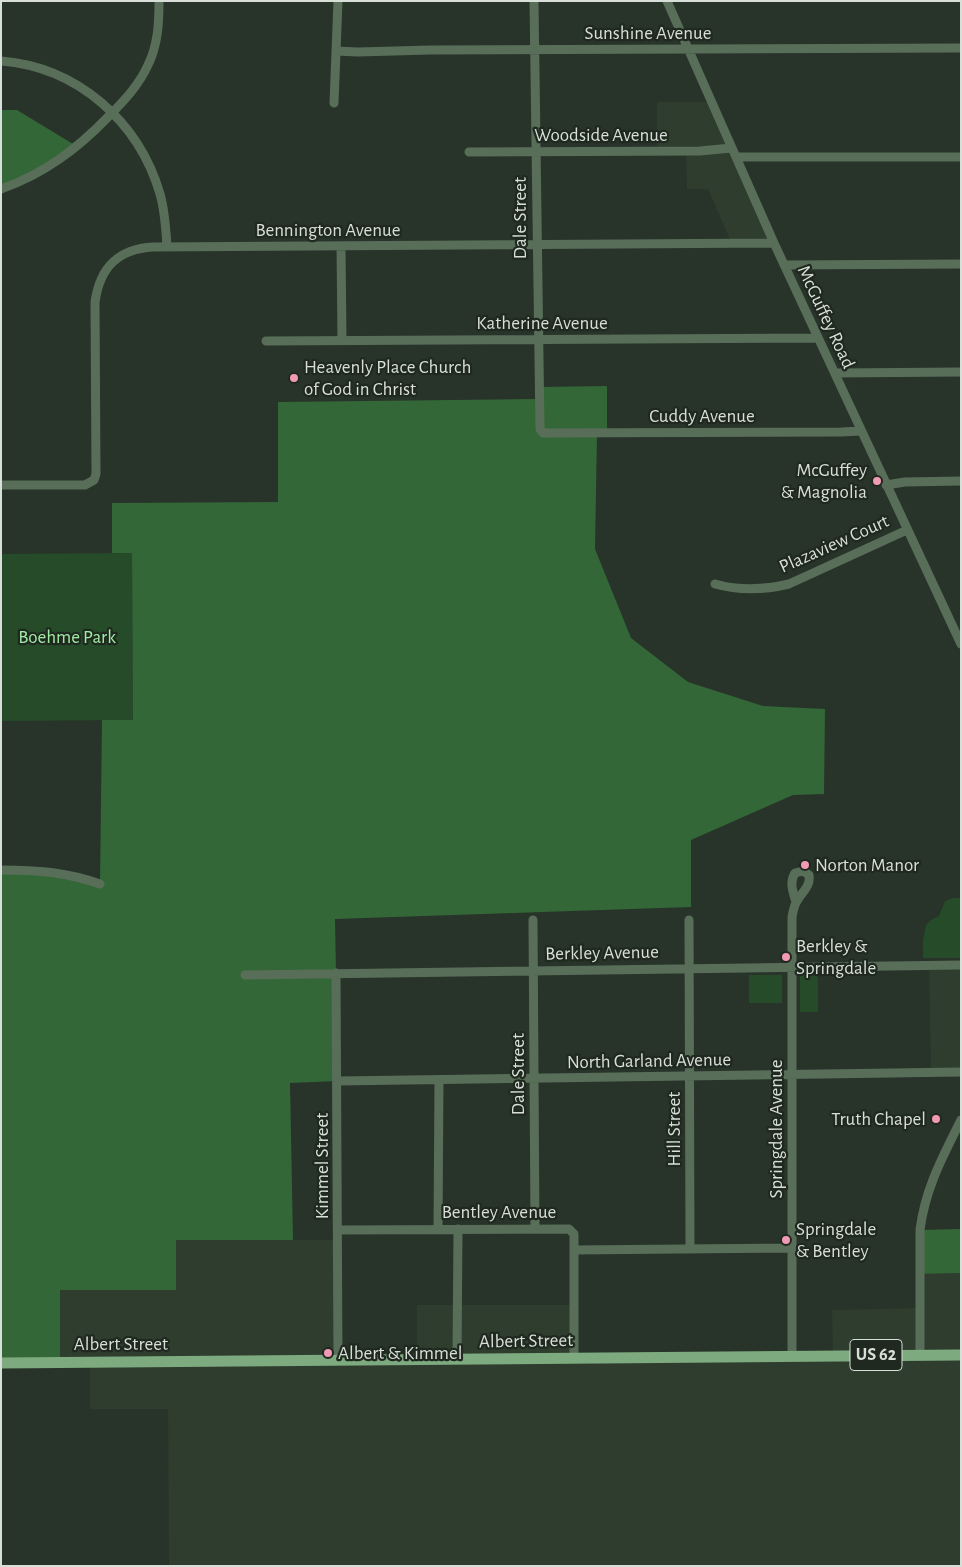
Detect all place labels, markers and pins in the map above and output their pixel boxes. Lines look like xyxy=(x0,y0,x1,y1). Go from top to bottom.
place label: Heavenly Place Church of God in Christ xyxy=(304,356,471,400)
marker: Heavenly Place Church of God in Christ xyxy=(288,372,300,384)
place label: McGuffey & Magnolia xyxy=(781,459,867,503)
marker: McGuffey & Magnolia xyxy=(871,475,883,487)
place label: Norton Manor xyxy=(815,854,919,876)
marker: Norton Manor xyxy=(799,859,811,871)
place label: Berkley & Springdale xyxy=(796,935,876,979)
marker: Berkley & Springdale xyxy=(780,951,792,963)
place label: Truth Chapel xyxy=(831,1108,926,1130)
marker: Truth Chapel xyxy=(930,1113,942,1125)
place label: Springdale & Bentley xyxy=(796,1218,876,1262)
marker: Springdale & Bentley xyxy=(780,1234,792,1246)
place label: Albert & Kimmel xyxy=(338,1342,463,1364)
marker: Albert & Kimmel xyxy=(322,1347,334,1359)

